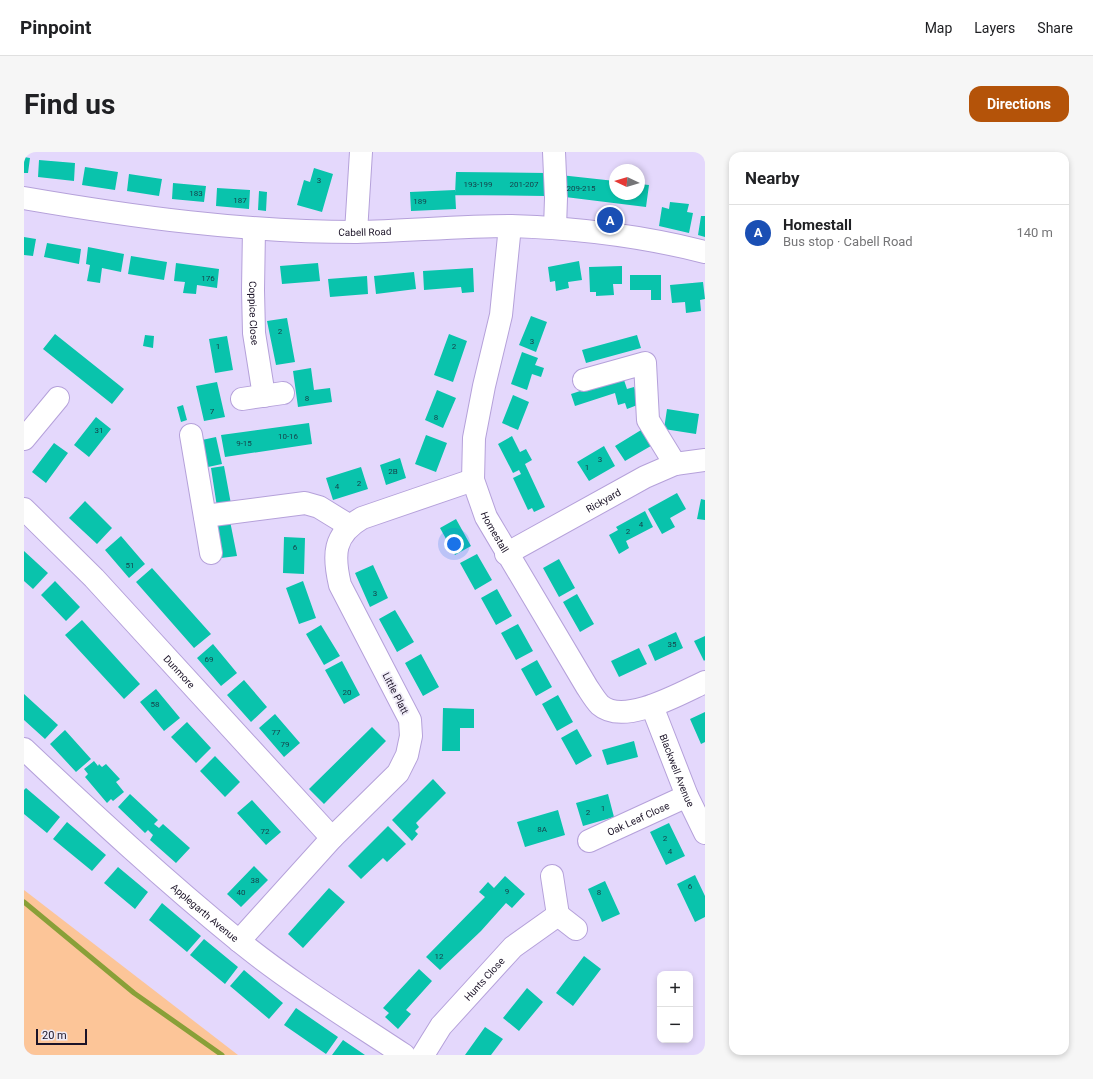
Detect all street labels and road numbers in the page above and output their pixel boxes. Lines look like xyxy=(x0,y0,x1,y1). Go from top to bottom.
street label: Cabell Road xyxy=(338,226,392,238)
street label: Coppice Close xyxy=(247,281,261,346)
street label: Rickyard xyxy=(584,487,623,515)
street label: Homestall xyxy=(479,510,511,555)
street label: Dunmore xyxy=(161,653,197,691)
street label: Little Platt xyxy=(380,671,411,716)
street label: Blackwell Avenue xyxy=(657,732,696,809)
street label: Oak Leaf Close xyxy=(605,800,671,838)
street label: Applegarth Avenue xyxy=(169,881,240,944)
street label: Hunts Close xyxy=(462,955,507,1003)

